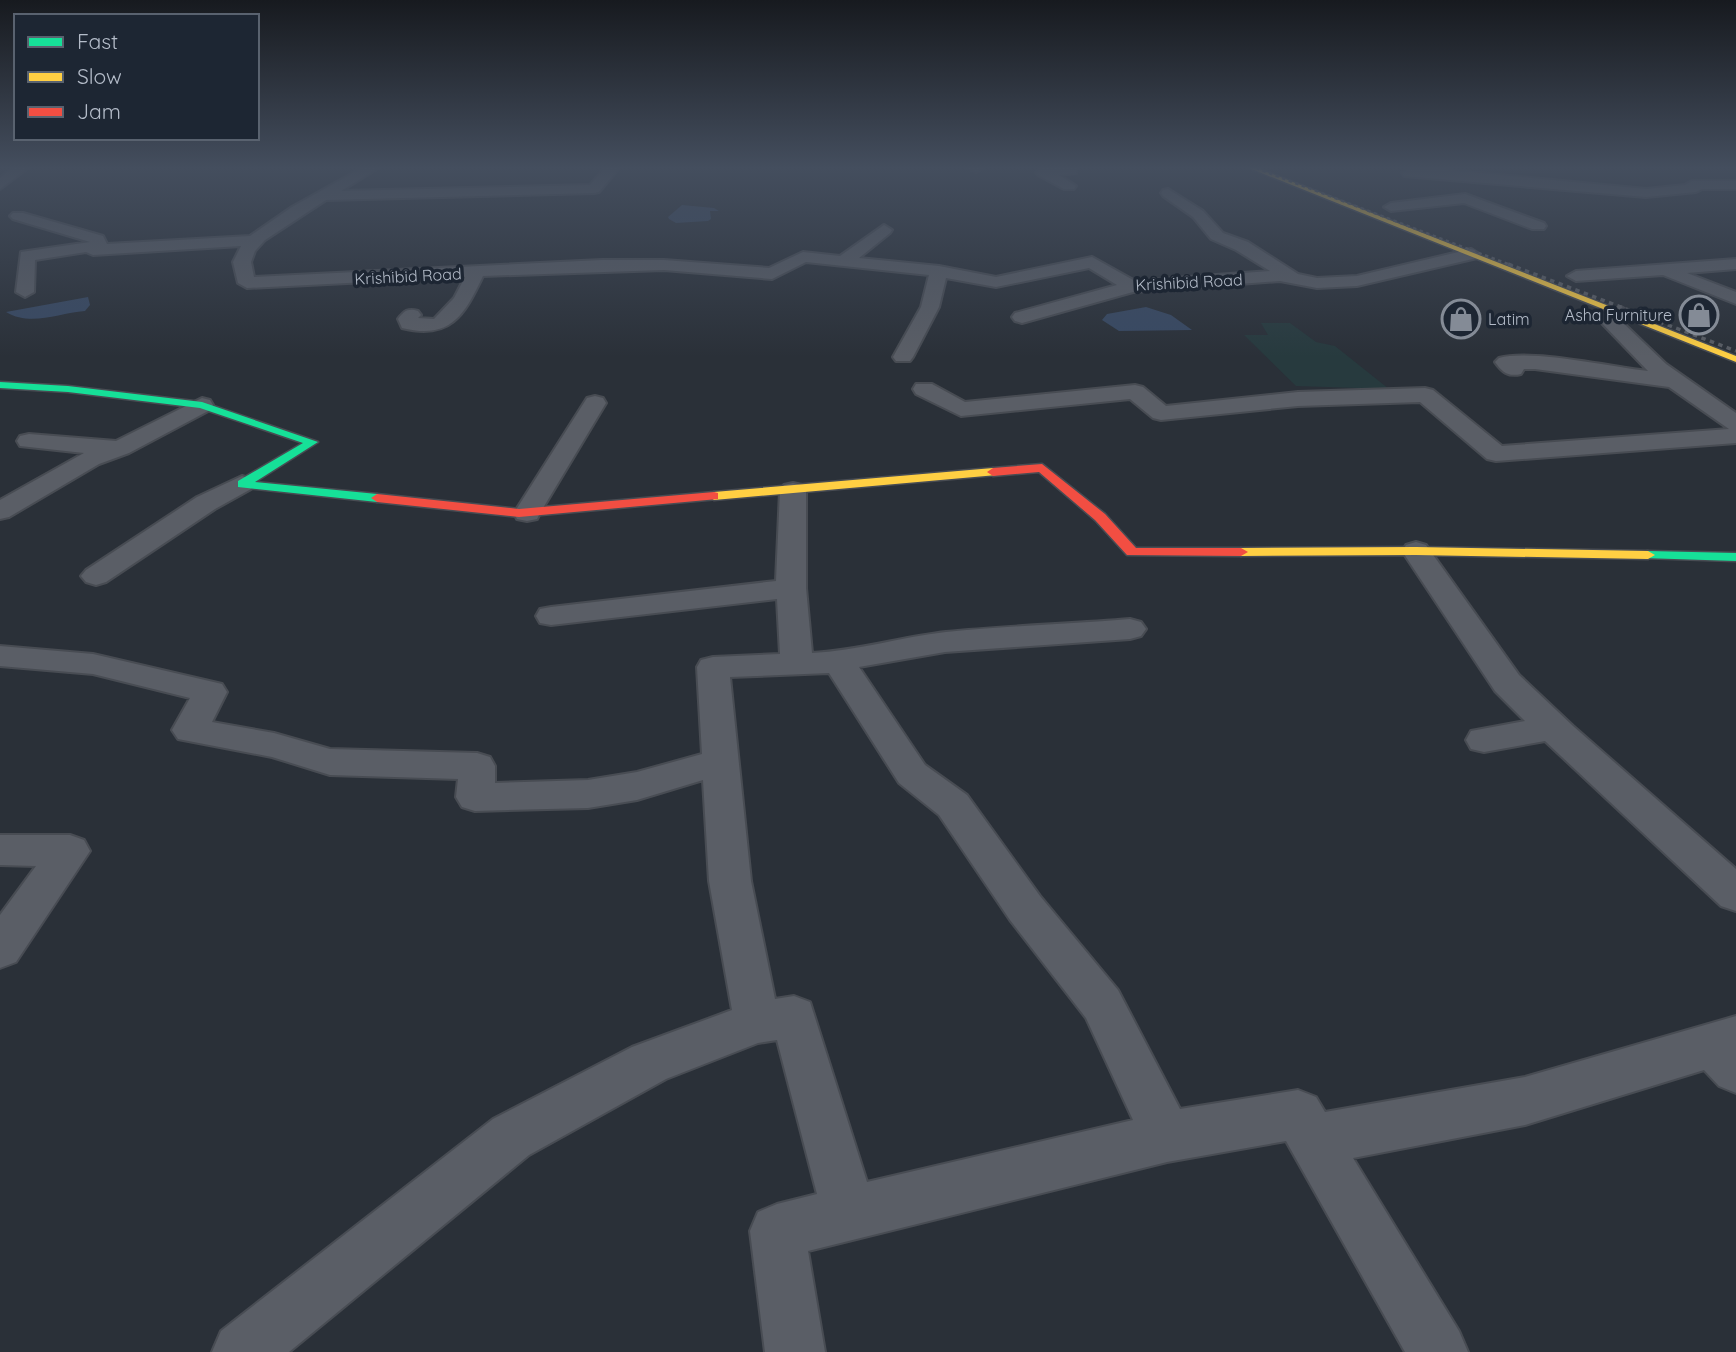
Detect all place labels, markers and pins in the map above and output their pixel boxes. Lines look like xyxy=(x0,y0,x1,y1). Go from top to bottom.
shop icon: Asha Furniture xyxy=(1678,294,1720,336)
shop icon: Latim xyxy=(1440,298,1482,340)
place label: Asha Furniture xyxy=(1565,305,1672,325)
place label: Latim xyxy=(1488,309,1530,329)

